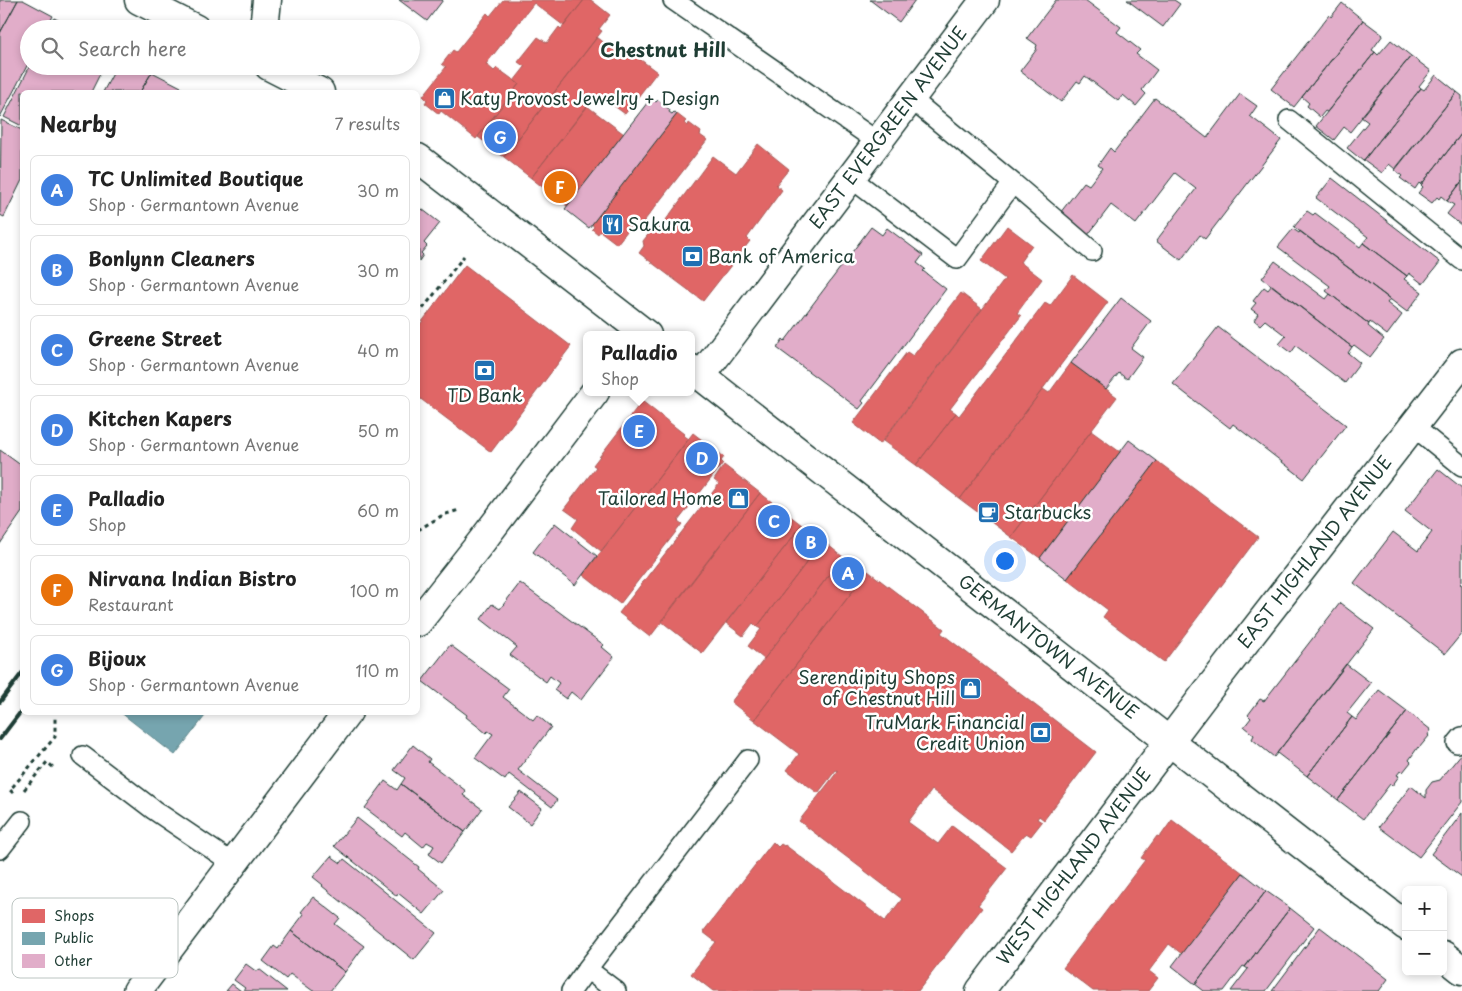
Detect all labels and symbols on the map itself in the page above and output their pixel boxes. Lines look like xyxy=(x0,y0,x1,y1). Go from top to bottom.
street label: EAST EVERGREEN AVENUE xyxy=(802,20,973,234)
district label: Chestnut Hill xyxy=(600,35,726,63)
place label: Katy Provost Jewelry + Design xyxy=(460,84,720,111)
shop icon: Katy Provost Jewelry + Design xyxy=(432,87,456,111)
pin: G xyxy=(484,118,516,156)
pin: F xyxy=(544,168,576,206)
place label: Sakura xyxy=(628,210,691,237)
restaurant icon: Sakura xyxy=(600,213,624,237)
place label: Bank of America xyxy=(708,242,855,269)
bank icon: Bank of America xyxy=(680,245,704,269)
bank icon: TD Bank xyxy=(473,359,497,383)
place label: TD Bank xyxy=(447,381,523,408)
pin: E xyxy=(623,412,655,450)
pin: D xyxy=(686,439,718,477)
street label: EAST HIGHLAND AVENUE xyxy=(1230,449,1397,654)
place label: Tailored Home xyxy=(598,484,722,511)
shop icon: Tailored Home xyxy=(726,487,750,511)
place label: Starbucks xyxy=(1004,498,1091,525)
cafe icon: Starbucks xyxy=(976,501,1000,525)
pin: C xyxy=(758,502,790,540)
pin: B xyxy=(795,523,827,561)
your location xyxy=(992,548,1018,574)
pin: A xyxy=(832,554,864,592)
street label: GERMANTOWN AVENUE xyxy=(953,567,1145,725)
place label: Serendipity Shops of Chestnut Hill xyxy=(798,663,955,711)
shop icon: Serendipity Shops of Chestnut Hill xyxy=(959,676,983,700)
place label: TruMark Financial Credit Union xyxy=(864,708,1025,756)
bank icon: TruMark Financial Credit Union xyxy=(1029,721,1053,745)
street label: WEST HIGHLAND AVENUE xyxy=(989,761,1157,970)
legend xyxy=(12,898,178,978)
text: Shops xyxy=(54,905,94,926)
text: Public xyxy=(54,927,94,948)
text: Other xyxy=(54,950,93,971)

